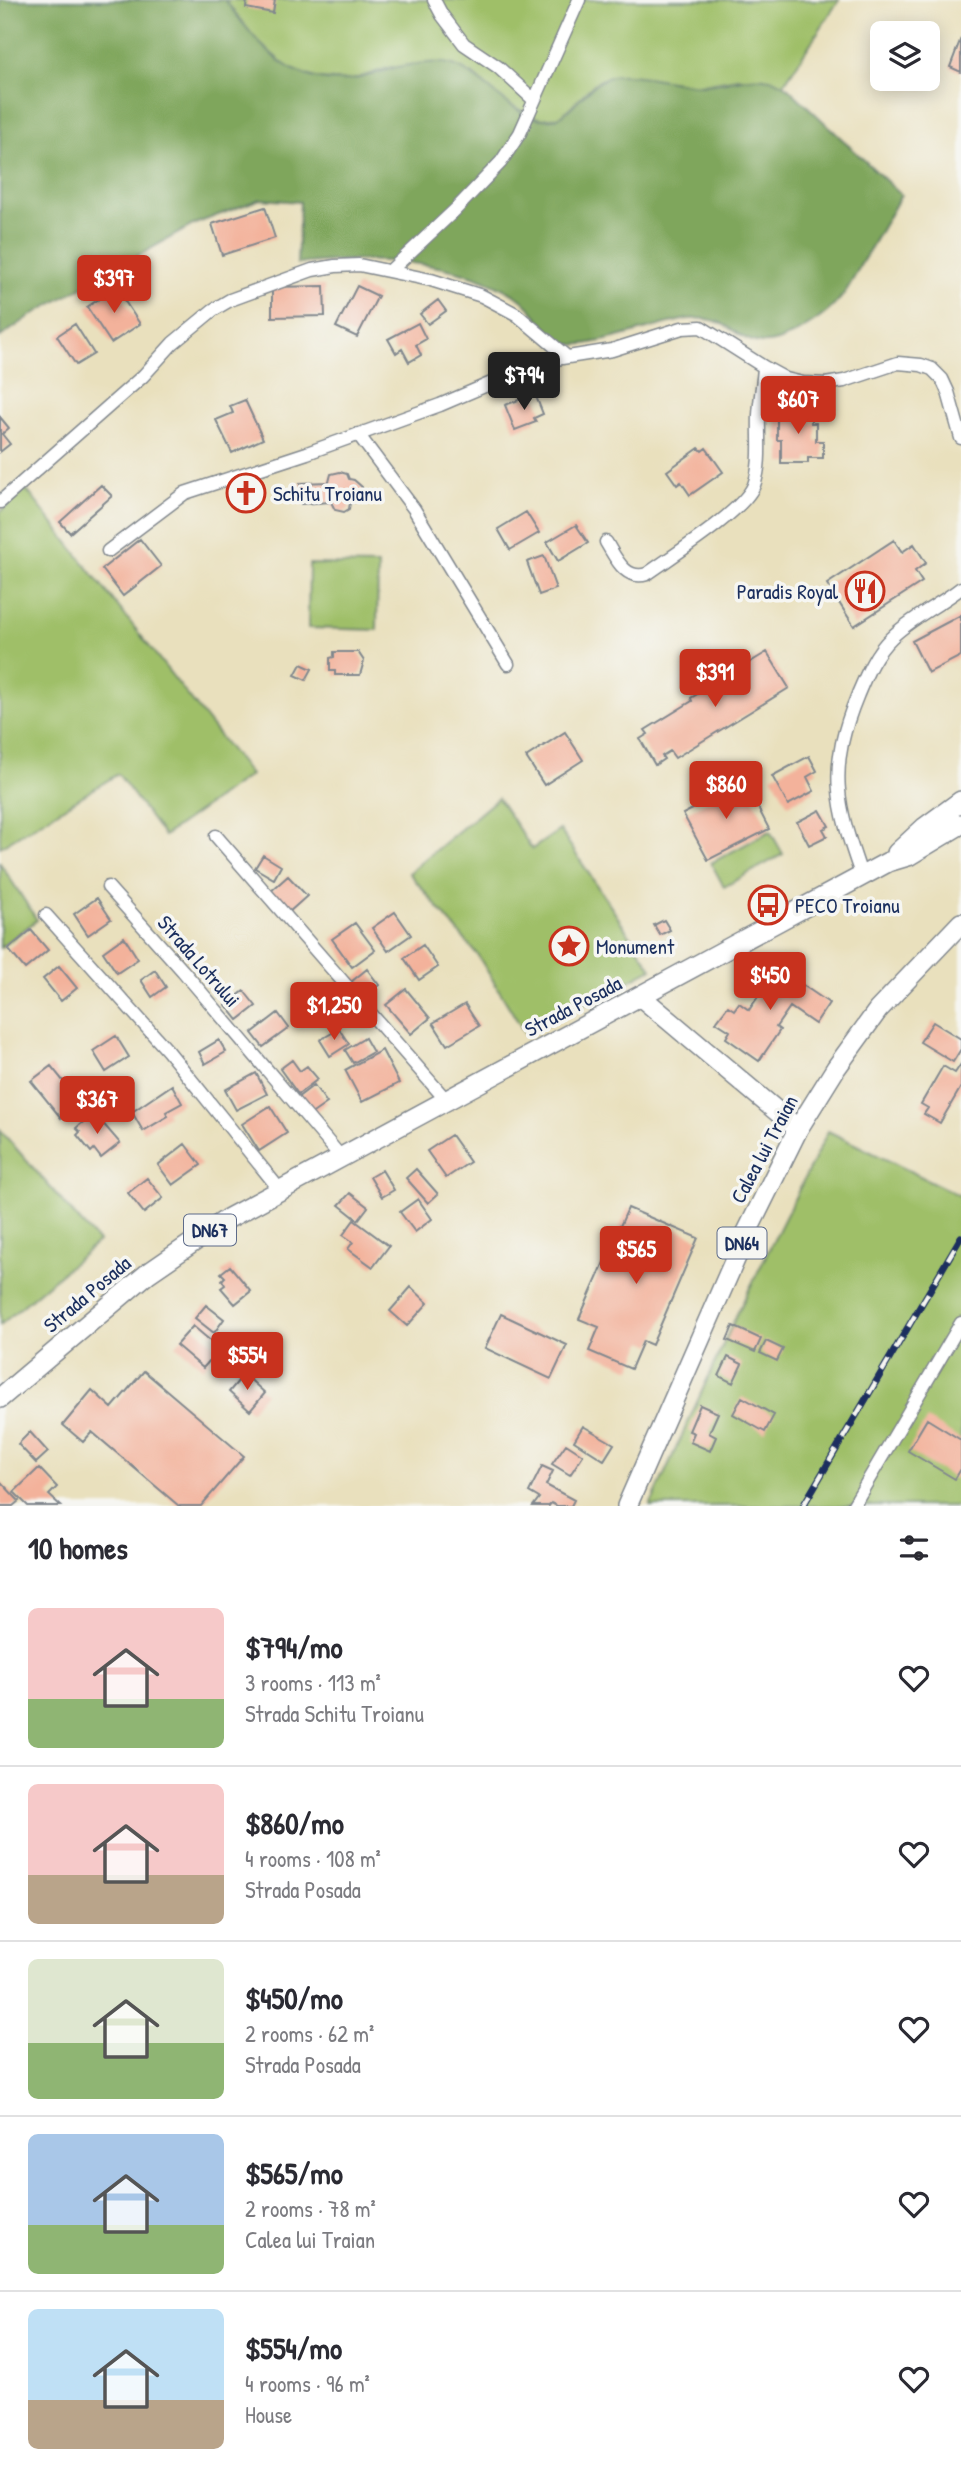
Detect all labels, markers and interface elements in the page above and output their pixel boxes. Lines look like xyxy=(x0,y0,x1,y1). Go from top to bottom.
map controls xyxy=(870,21,940,91)
button: layers xyxy=(870,21,940,91)
pin: $397 xyxy=(73,256,155,315)
text: $397 xyxy=(93,262,135,293)
pin: $794 xyxy=(483,352,565,412)
text: $794 xyxy=(504,359,544,390)
pin: $607 xyxy=(757,376,839,436)
text: $607 xyxy=(777,383,819,414)
church icon: Schitu Troianu xyxy=(225,472,267,514)
place label: Schitu Troianu xyxy=(273,479,383,508)
restaurant icon: Paradis Royal xyxy=(844,570,886,612)
place label: Paradis Royal xyxy=(737,577,838,606)
pin: $391 xyxy=(674,650,756,709)
text: $391 xyxy=(696,656,734,687)
pin: $860 xyxy=(685,762,767,821)
text: $860 xyxy=(705,768,747,799)
bus stop icon: PECO Troianu xyxy=(747,884,789,926)
place label: PECO Troianu xyxy=(795,891,900,920)
street label: Strada Lotrului xyxy=(151,909,247,1013)
place icon: Monument xyxy=(548,925,590,967)
place label: Monument xyxy=(596,932,675,961)
pin: $450 xyxy=(729,953,811,1012)
text: $450 xyxy=(750,959,790,990)
street label: Strada Posada xyxy=(520,968,626,1044)
pin: $1,250 xyxy=(277,982,391,1042)
text: $1,250 xyxy=(306,989,362,1020)
pin: $367 xyxy=(56,1076,138,1136)
text: $367 xyxy=(76,1083,118,1114)
street label: Calea lui Traian xyxy=(723,1090,805,1208)
road number: DN67 xyxy=(184,1214,236,1246)
pin: $565 xyxy=(595,1226,677,1286)
road number: DN64 xyxy=(718,1228,766,1259)
text: $565 xyxy=(616,1233,656,1264)
street label: Strada Posada xyxy=(37,1249,137,1339)
pin: $554 xyxy=(206,1332,288,1392)
text: $554 xyxy=(227,1339,267,1370)
text: 10 homes xyxy=(28,1528,128,1568)
icon: filters xyxy=(895,1529,933,1567)
text: $794/mo xyxy=(245,1627,343,1667)
icon: home xyxy=(84,1636,168,1720)
icon: heart xyxy=(895,1659,933,1697)
text: 3 rooms · 113 m² xyxy=(245,1667,381,1698)
text: Strada Schitu Troianu xyxy=(245,1698,424,1729)
text: $860/mo xyxy=(245,1803,344,1843)
icon: home xyxy=(84,1812,168,1896)
icon: heart xyxy=(895,1835,933,1873)
text: 4 rooms · 108 m² xyxy=(245,1843,381,1874)
text: Strada Posada xyxy=(245,1874,361,1905)
text: $450/mo xyxy=(245,1978,343,2018)
icon: home xyxy=(84,1987,168,2071)
icon: heart xyxy=(895,2010,933,2048)
text: 2 rooms · 62 m² xyxy=(245,2018,374,2049)
text: Strada Posada xyxy=(245,2049,361,2080)
text: $565/mo xyxy=(245,2153,343,2193)
icon: home xyxy=(84,2162,168,2246)
icon: heart xyxy=(895,2185,933,2223)
text: 2 rooms · 78 m² xyxy=(245,2193,376,2224)
text: Calea lui Traian xyxy=(245,2224,375,2255)
text: $554/mo xyxy=(245,2328,342,2368)
icon: home xyxy=(84,2337,168,2421)
icon: heart xyxy=(895,2360,933,2398)
text: 4 rooms · 96 m² xyxy=(245,2368,370,2399)
text: House xyxy=(245,2399,292,2430)

